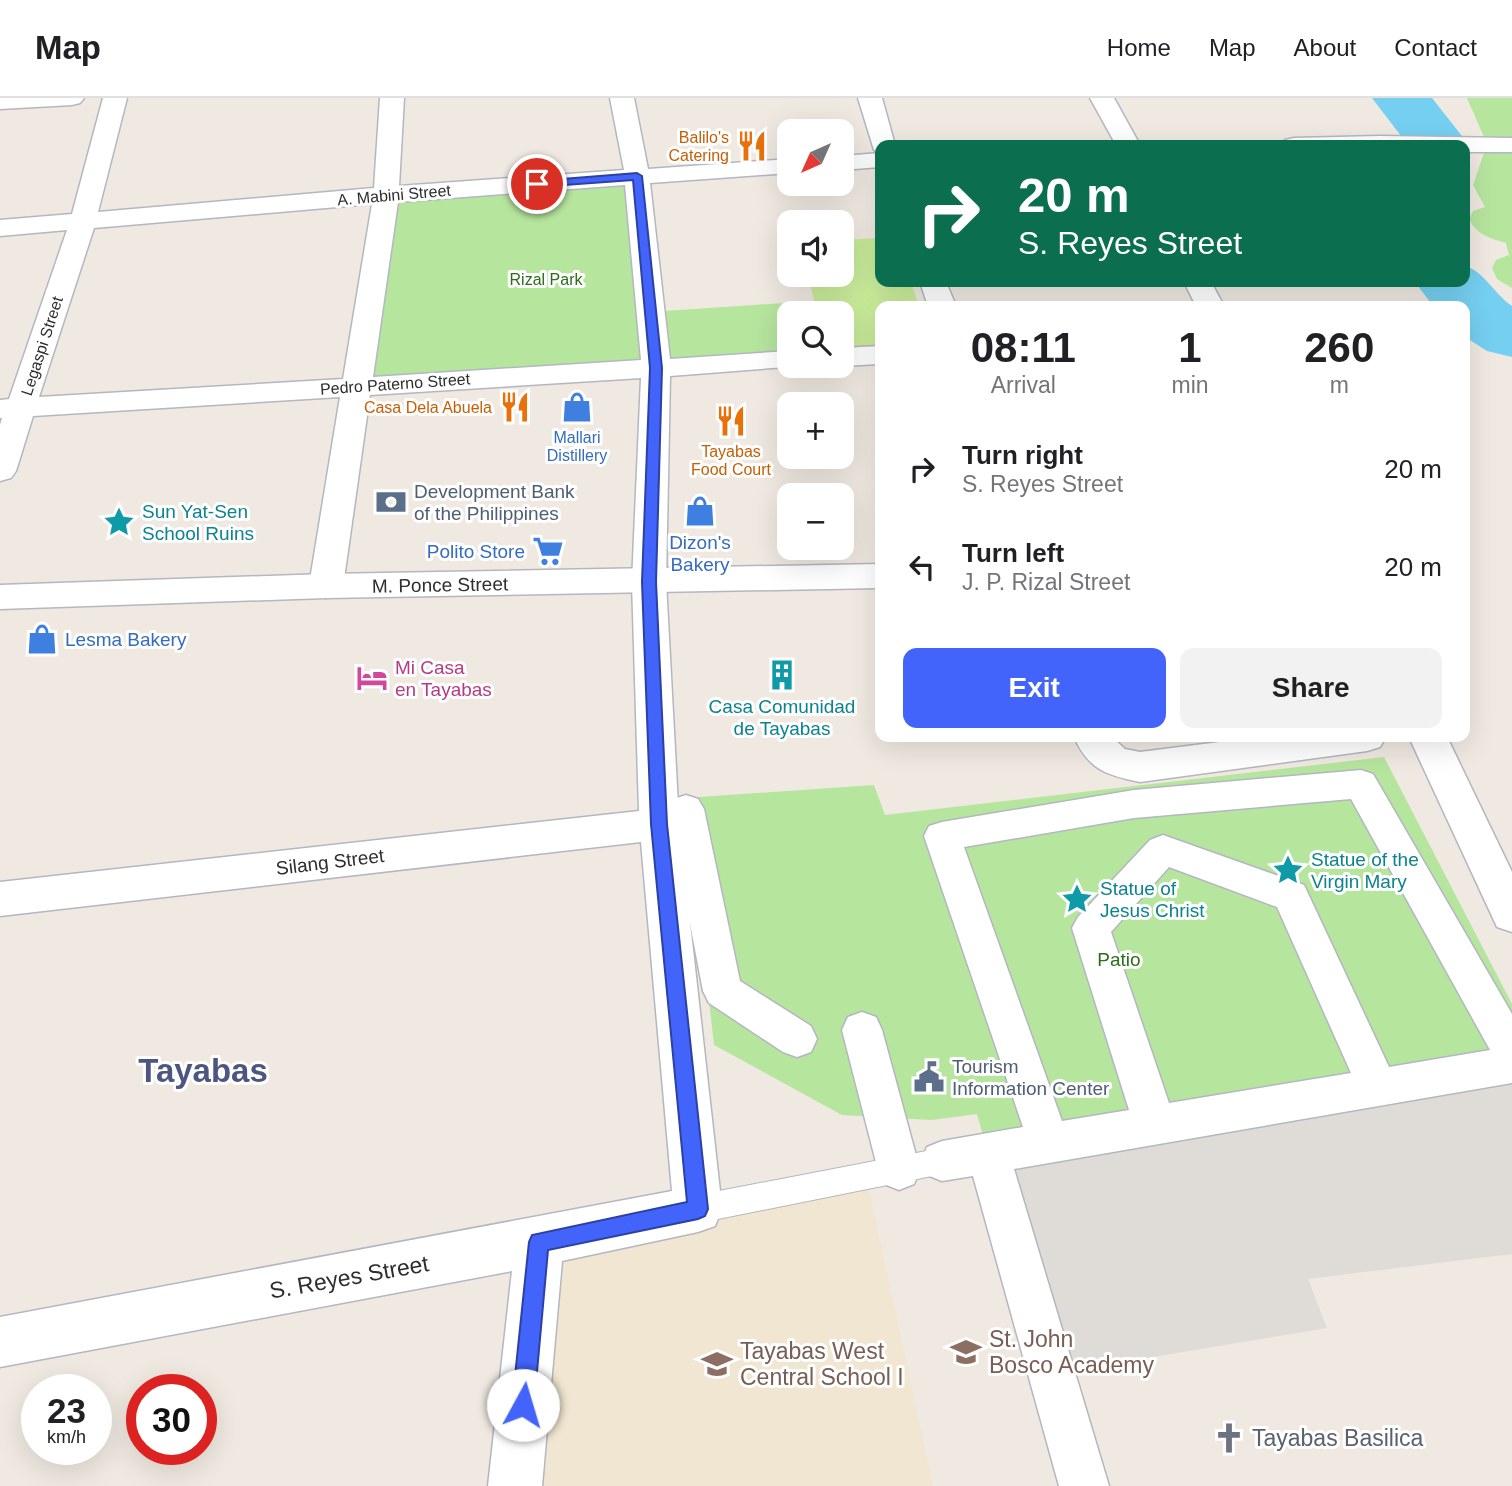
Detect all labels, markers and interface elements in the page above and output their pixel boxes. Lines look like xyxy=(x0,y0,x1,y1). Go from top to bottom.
text: Map xyxy=(35,29,101,66)
text: Home xyxy=(1107,34,1171,61)
text: Map xyxy=(1209,34,1256,61)
text: About xyxy=(1294,34,1356,61)
text: Contact xyxy=(1394,34,1477,61)
north arrow xyxy=(777,119,854,196)
map controls xyxy=(777,119,854,560)
place label: Balilo's Catering xyxy=(669,129,729,164)
restaurant icon: Balilo's Catering xyxy=(735,129,769,163)
pin xyxy=(507,154,567,214)
icon: arrive xyxy=(518,165,556,203)
icon: right xyxy=(903,168,994,259)
text: 20 m xyxy=(1018,168,1130,222)
street label: A. Mabini Street xyxy=(337,182,452,208)
button: sound xyxy=(777,210,854,287)
text: S. Reyes Street xyxy=(1018,225,1242,261)
park label: Rizal Park xyxy=(510,271,583,288)
street label: Legaspi Street xyxy=(18,294,66,398)
button: search xyxy=(777,301,854,378)
text: 08:11 xyxy=(971,324,1076,371)
text: 1 xyxy=(1178,324,1202,371)
text: 260 xyxy=(1304,324,1374,371)
street label: Pedro Paterno Street xyxy=(319,370,471,398)
text: Arrival xyxy=(991,372,1056,398)
text: min xyxy=(1171,372,1209,398)
text: m xyxy=(1330,372,1349,398)
restaurant icon: Casa Dela Abuela xyxy=(498,390,532,424)
shop icon: Mallari Distillery xyxy=(560,390,594,424)
button: + xyxy=(777,392,854,469)
place label: Casa Dela Abuela xyxy=(364,399,492,416)
restaurant icon: Tayabas Food Court xyxy=(714,404,748,438)
place label: Mallari Distillery xyxy=(547,429,607,464)
text: Turn right xyxy=(962,440,1083,470)
place label: Tayabas Food Court xyxy=(691,443,772,478)
icon: right xyxy=(903,450,941,488)
text: 20 m xyxy=(1384,454,1442,484)
text: S. Reyes Street xyxy=(962,471,1123,497)
place label: Development Bank of the Philippines xyxy=(414,481,575,524)
button: − xyxy=(777,483,854,560)
bank icon: Development Bank of the Philippines xyxy=(374,485,408,519)
shop icon: Dizon's Bakery xyxy=(683,494,717,528)
place label: Sun Yat-Sen School Ruins xyxy=(142,501,254,544)
place icon: Sun Yat-Sen School Ruins xyxy=(102,505,136,539)
place label: Dizon's Bakery xyxy=(669,532,731,575)
supermarket icon: Polito Store xyxy=(531,534,565,568)
text: Turn left xyxy=(962,538,1064,568)
place label: Polito Store xyxy=(427,541,525,562)
icon: left xyxy=(903,548,941,586)
text: 20 m xyxy=(1384,552,1442,582)
text: J. P. Rizal Street xyxy=(962,569,1130,595)
street label: M. Ponce Street xyxy=(372,573,509,597)
shop icon: Lesma Bakery xyxy=(25,622,59,656)
place label: Lesma Bakery xyxy=(65,629,187,650)
button: Exit xyxy=(903,648,1166,728)
button: Share xyxy=(1180,648,1442,728)
place label: Mi Casa en Tayabas xyxy=(395,657,492,700)
building icon: Casa Comunidad de Tayabas xyxy=(765,658,799,692)
hotel icon: Mi Casa en Tayabas xyxy=(355,661,389,695)
place label: Casa Comunidad de Tayabas xyxy=(709,696,855,739)
street label: Silang Street xyxy=(275,845,386,879)
place label: Statue of the Virgin Mary xyxy=(1311,849,1419,892)
place icon: Statue of the Virgin Mary xyxy=(1271,853,1305,887)
place label: Statue of Jesus Christ xyxy=(1100,878,1205,921)
place icon: Statue of Jesus Christ xyxy=(1060,882,1094,916)
park label: Patio xyxy=(1097,949,1141,970)
district label: Tayabas xyxy=(138,1052,268,1089)
place label: Tourism Information Center xyxy=(952,1056,1110,1099)
public building icon: Tourism Information Center xyxy=(912,1060,946,1094)
street label: S. Reyes Street xyxy=(267,1250,431,1304)
place label: St. John Bosco Academy xyxy=(989,1326,1154,1378)
school or university icon: St. John Bosco Academy xyxy=(949,1335,983,1369)
place label: Tayabas West Central School I xyxy=(740,1338,904,1390)
school or university icon: Tayabas West Central School I xyxy=(700,1347,734,1381)
position arrow xyxy=(486,1368,560,1442)
speed limit sign: 30 xyxy=(126,1374,217,1465)
text: 23 xyxy=(47,1391,86,1430)
church icon: Tayabas Basilica xyxy=(1212,1421,1246,1455)
place label: Tayabas Basilica xyxy=(1252,1425,1424,1451)
text: km/h xyxy=(47,1427,86,1447)

